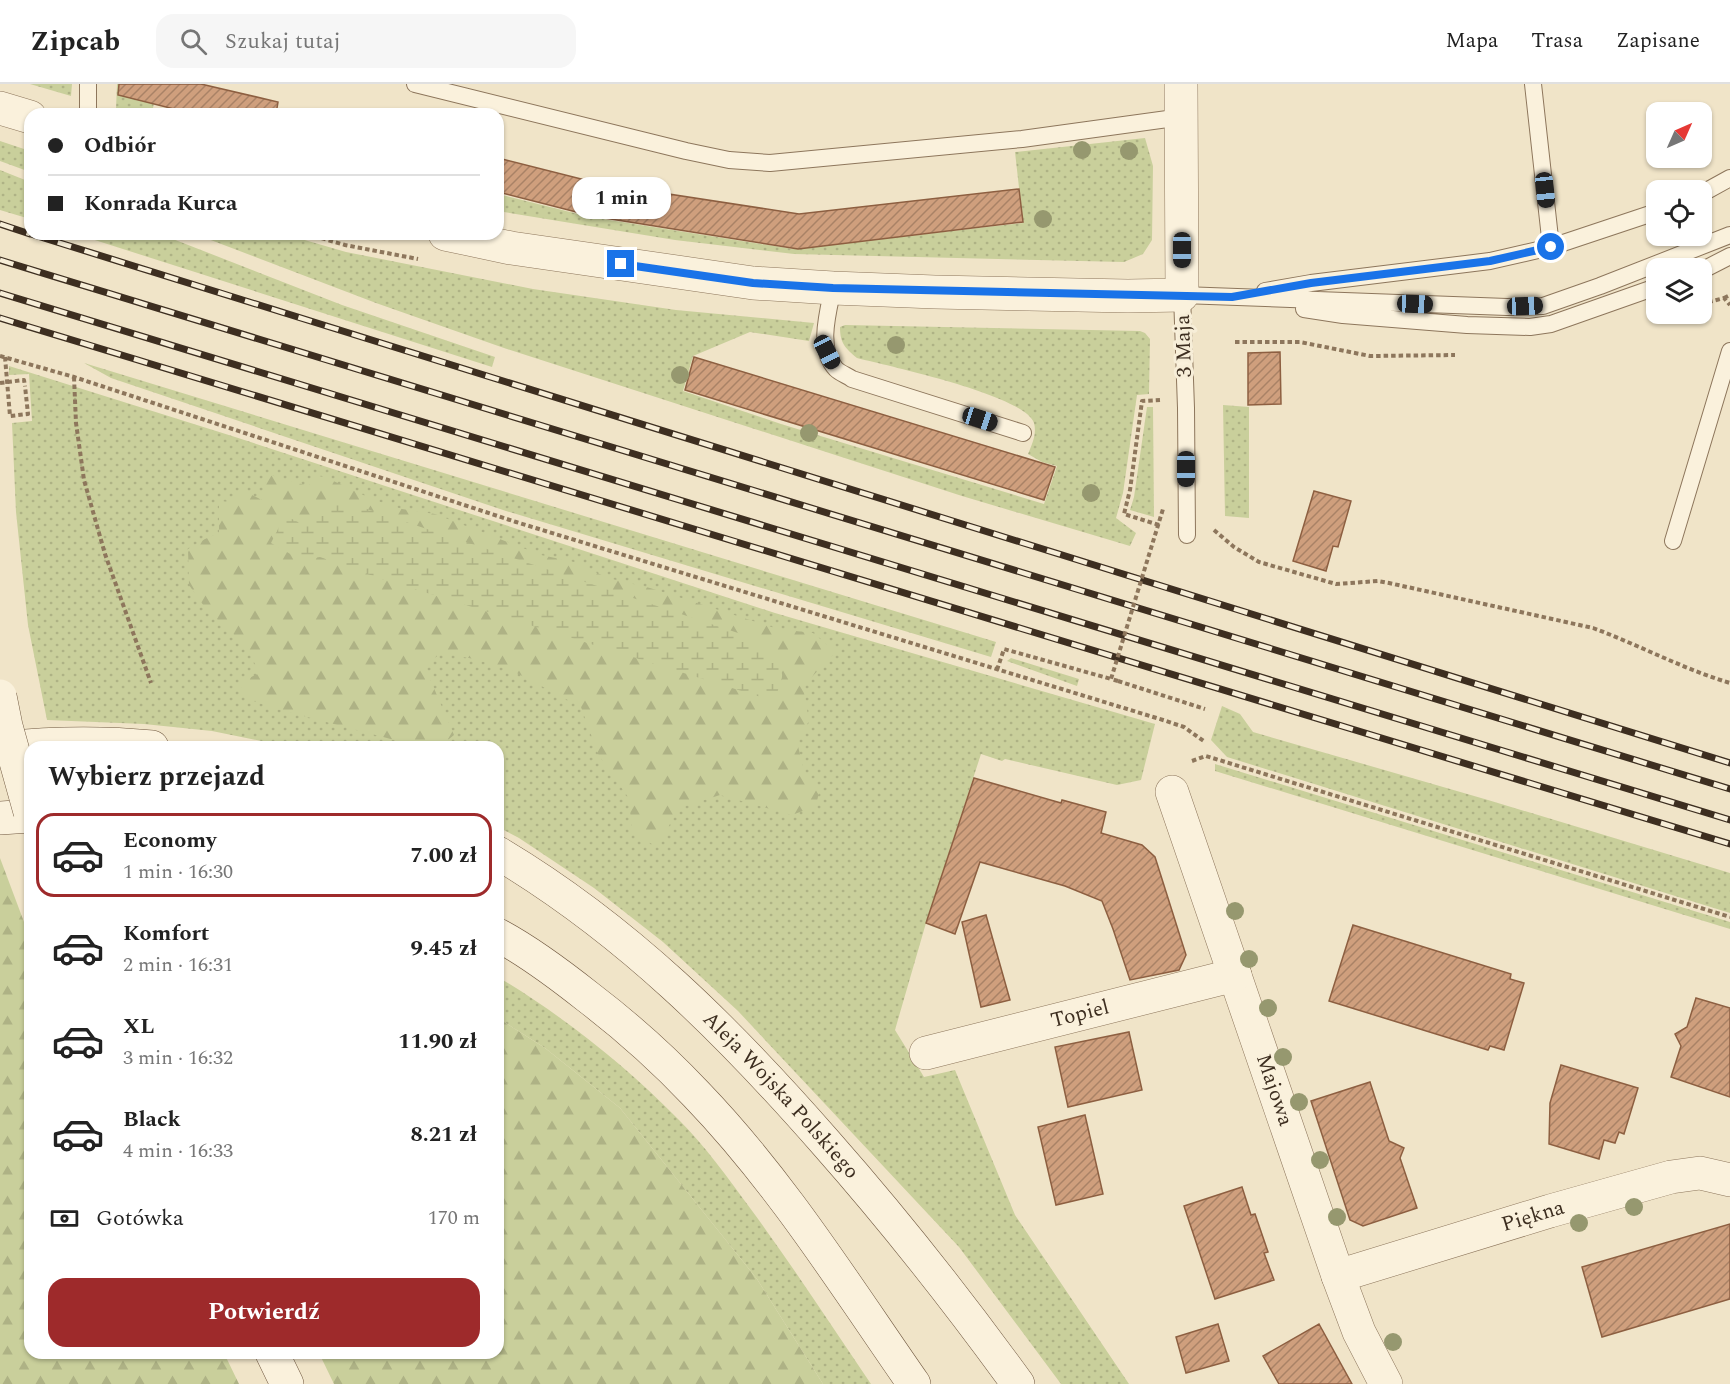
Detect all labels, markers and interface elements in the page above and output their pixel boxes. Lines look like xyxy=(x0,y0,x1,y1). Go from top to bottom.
search box xyxy=(156,14,576,68)
text: Zipcab xyxy=(30,20,120,63)
icon: search xyxy=(177,25,210,58)
text: Szukaj tutaj xyxy=(225,25,341,58)
text: Mapa xyxy=(1446,25,1498,57)
text: Trasa xyxy=(1531,25,1583,57)
text: Zapisane xyxy=(1616,25,1700,57)
north arrow xyxy=(1646,102,1712,168)
map controls xyxy=(1646,102,1712,324)
text: Odbiór xyxy=(84,129,156,162)
car xyxy=(1534,171,1556,209)
callout: 1 min xyxy=(572,177,670,219)
button: locate xyxy=(1646,180,1712,246)
text: 1 min xyxy=(595,183,648,213)
text: Konrada Kurca xyxy=(84,187,237,220)
car xyxy=(1173,232,1191,268)
route start xyxy=(1537,233,1564,260)
route end xyxy=(607,250,634,277)
button: layers xyxy=(1646,258,1712,324)
car xyxy=(1397,294,1433,314)
car xyxy=(1507,296,1543,316)
street label: 3 Maja xyxy=(1167,313,1201,378)
car xyxy=(811,332,843,372)
car xyxy=(960,405,1000,433)
car xyxy=(1177,451,1195,487)
text: Wybierz przejazd xyxy=(48,756,265,798)
text: Economy xyxy=(123,824,216,857)
icon: car xyxy=(51,828,105,882)
text: 7.00 zł xyxy=(410,839,477,872)
text: 1 min · 16:30 xyxy=(123,857,233,887)
text: Komfort xyxy=(123,917,209,950)
icon: car xyxy=(51,921,105,975)
text: 9.45 zł xyxy=(410,932,477,965)
text: 2 min · 16:31 xyxy=(123,950,233,980)
street label: Topiel xyxy=(1047,991,1113,1037)
street label: Aleja Wojska Polskiego xyxy=(695,1004,867,1186)
text: XL xyxy=(123,1010,154,1043)
icon: car xyxy=(51,1014,105,1068)
text: 11.90 zł xyxy=(398,1025,477,1058)
text: 3 min · 16:32 xyxy=(123,1043,233,1073)
street label: Majowa xyxy=(1247,1050,1302,1131)
text: Black xyxy=(123,1103,181,1136)
icon: car xyxy=(51,1107,105,1161)
text: 8.21 zł xyxy=(410,1118,477,1151)
text: 4 min · 16:33 xyxy=(123,1136,233,1166)
street label: Piękna xyxy=(1498,1192,1569,1241)
icon: cash xyxy=(48,1202,81,1235)
text: Gotówka xyxy=(96,1202,184,1235)
text: 170 m xyxy=(428,1203,480,1233)
button: Potwierdź xyxy=(48,1278,480,1347)

